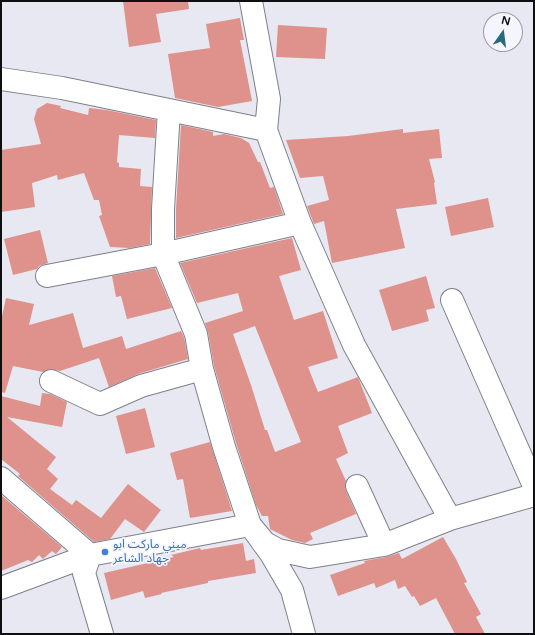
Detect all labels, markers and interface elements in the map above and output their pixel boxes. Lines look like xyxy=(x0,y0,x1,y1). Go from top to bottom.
north arrow xyxy=(483,12,523,52)
text: N xyxy=(500,13,512,28)
place label: ميني ماركت ابو جهاد الشاعر xyxy=(113,538,186,566)
marker: ميني ماركت ابو جهاد الشاعر xyxy=(100,547,110,557)

